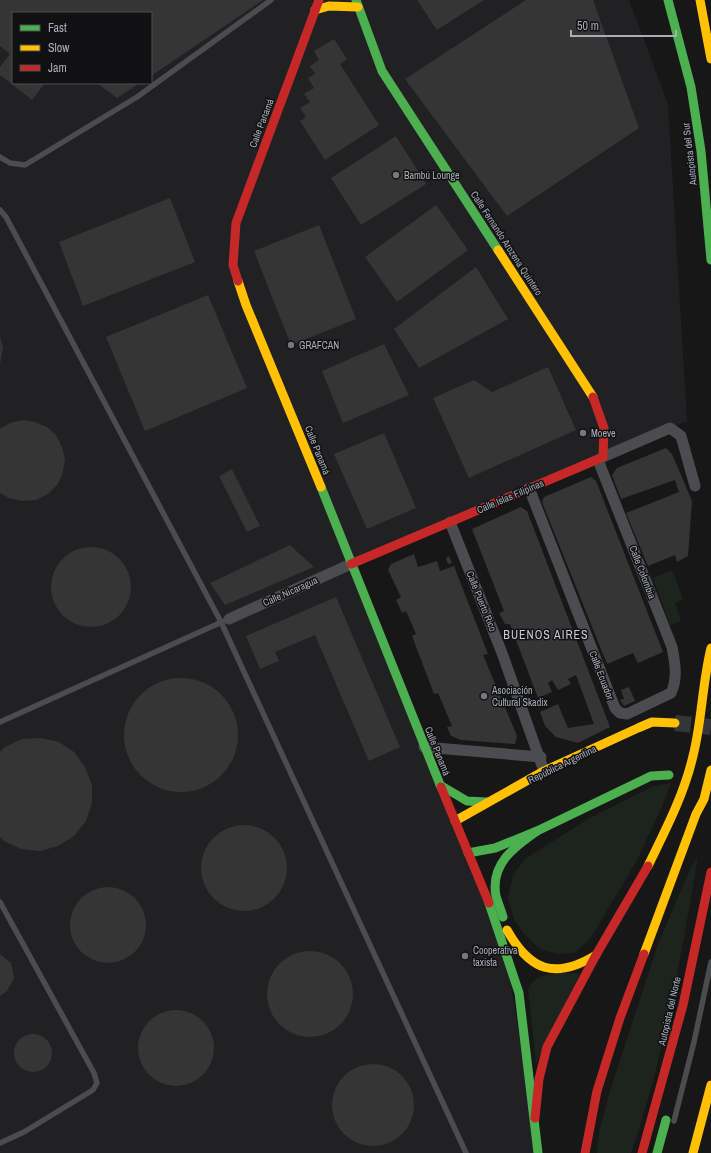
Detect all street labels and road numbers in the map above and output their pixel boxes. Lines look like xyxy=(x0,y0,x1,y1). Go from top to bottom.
street label: Calle Panamá xyxy=(246,96,277,150)
street label: Autopista del Sur xyxy=(679,122,700,187)
street label: Calle Fernando Arozena Quintero xyxy=(468,188,546,298)
street label: Calle Panamá xyxy=(302,424,333,477)
street label: Calle Islas Filipinas xyxy=(475,476,546,516)
street label: Calle Colombia xyxy=(626,544,659,601)
street label: Calle Puerto Rico xyxy=(463,569,500,634)
street label: Calle Nicaragua xyxy=(261,573,320,609)
street label: Calle Ecuador xyxy=(586,649,617,702)
street label: Calle Panamá xyxy=(422,725,453,778)
street label: República Argentina xyxy=(526,742,599,787)
street label: Autopista del Norte xyxy=(655,975,684,1048)

